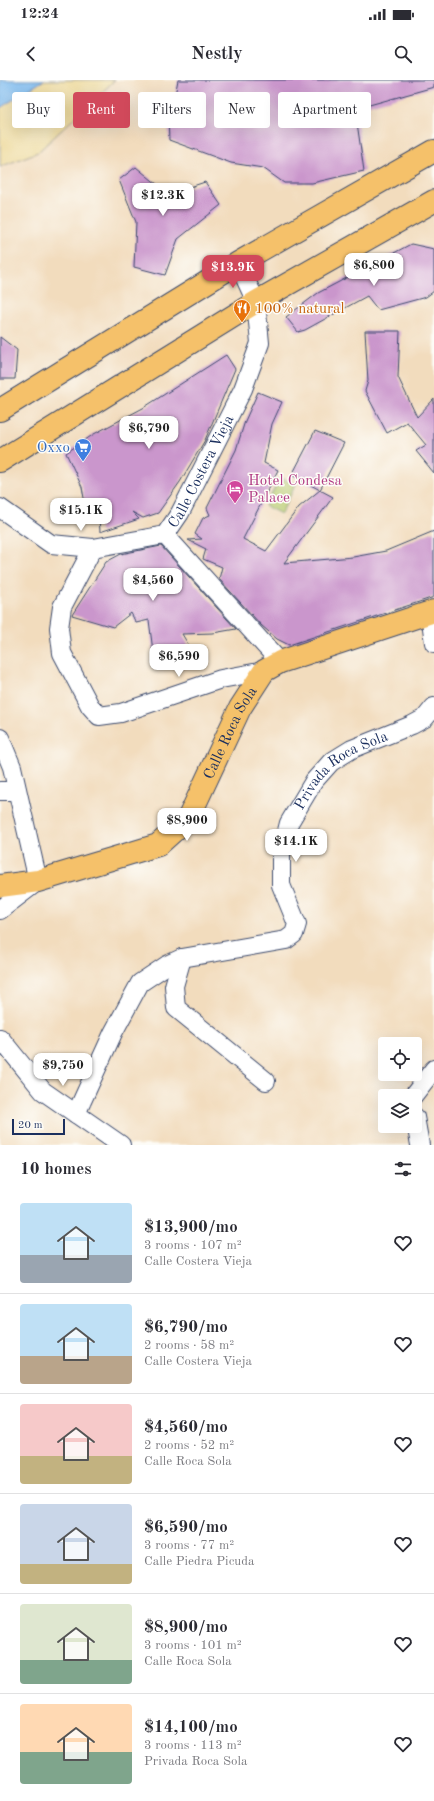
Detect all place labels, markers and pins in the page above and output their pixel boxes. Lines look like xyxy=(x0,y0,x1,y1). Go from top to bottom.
pin: $12.3K xyxy=(130,183,196,217)
pin: $6,800 xyxy=(341,253,407,287)
pin: $13.9K xyxy=(200,255,266,289)
restaurant icon: 100% natural xyxy=(232,298,252,323)
place label: 100% natural xyxy=(255,302,345,317)
pin: $6,790 xyxy=(116,416,182,450)
supermarket icon: Oxxo xyxy=(73,437,93,462)
place label: Oxxo xyxy=(37,441,70,456)
place label: Hotel Condesa Palace xyxy=(248,474,342,506)
hotel icon: Hotel Condesa Palace xyxy=(225,479,245,504)
pin: $15.1K xyxy=(48,498,114,532)
pin: $4,560 xyxy=(120,568,186,602)
pin: $6,590 xyxy=(146,644,212,678)
pin: $8,900 xyxy=(154,808,220,842)
pin: $14.1K xyxy=(263,829,329,863)
pin: $9,750 xyxy=(30,1053,96,1087)

